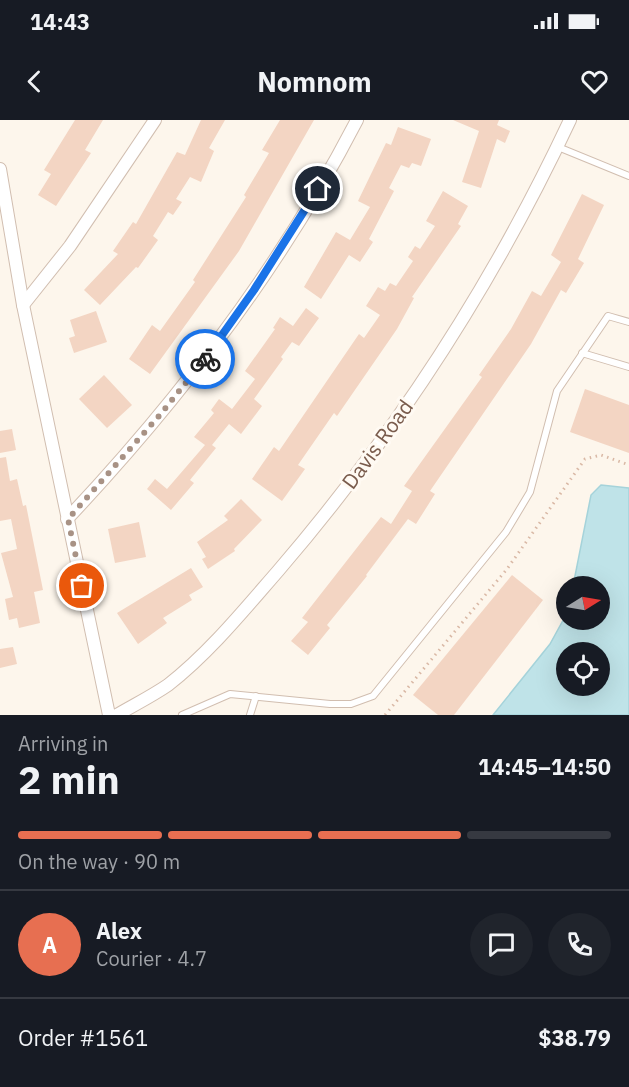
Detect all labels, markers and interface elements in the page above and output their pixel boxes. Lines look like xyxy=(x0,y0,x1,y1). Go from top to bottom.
text: 14:43 xyxy=(30,7,90,36)
text: Nomnom xyxy=(257,64,372,99)
icon: back xyxy=(18,65,51,98)
icon: heart xyxy=(578,65,611,98)
pin xyxy=(292,163,343,214)
icon: home xyxy=(301,172,334,205)
courier xyxy=(175,329,235,389)
icon: bike xyxy=(189,343,222,376)
street label: Davis Road xyxy=(335,394,419,494)
pin xyxy=(56,560,107,611)
icon: bag xyxy=(65,569,98,602)
north arrow xyxy=(556,576,610,630)
map controls xyxy=(556,576,610,696)
button: locate xyxy=(556,642,610,696)
text: Arriving in xyxy=(18,730,108,757)
text: 14:45–14:50 xyxy=(478,752,611,781)
text: 2 min xyxy=(18,754,120,805)
text: On the way · 90 m xyxy=(18,848,180,875)
button: chat xyxy=(470,913,533,976)
button: phone xyxy=(548,913,611,976)
text: Alex xyxy=(96,916,142,945)
text: A xyxy=(42,930,57,959)
text: Courier · 4.7 xyxy=(96,945,207,972)
text: Order #1561 xyxy=(18,1023,148,1052)
text: $38.79 xyxy=(538,1023,611,1052)

